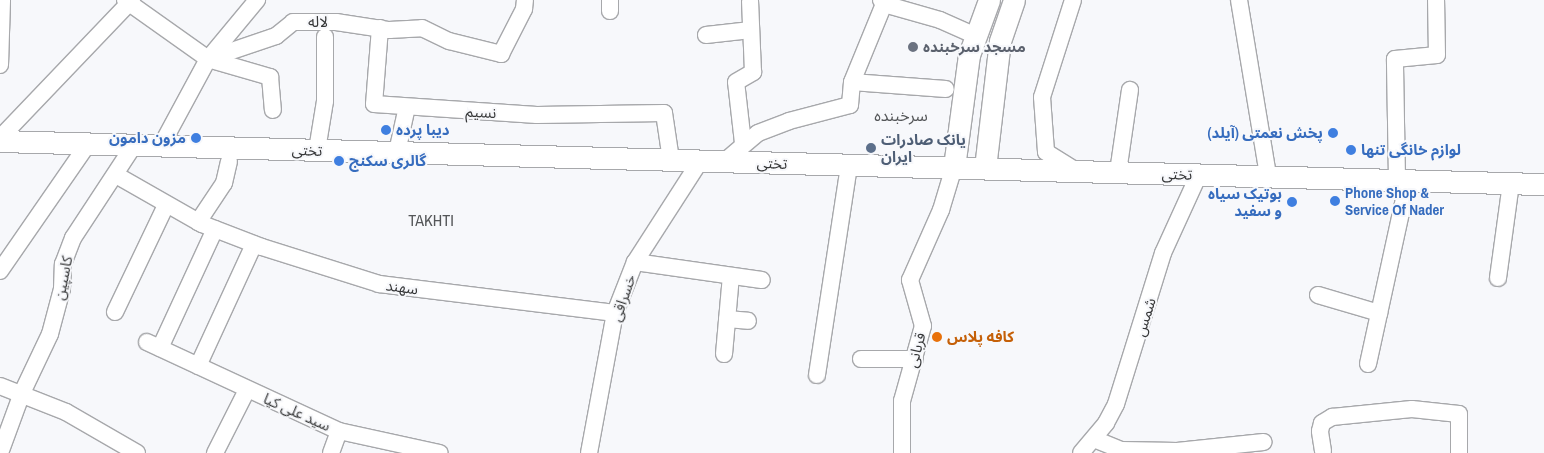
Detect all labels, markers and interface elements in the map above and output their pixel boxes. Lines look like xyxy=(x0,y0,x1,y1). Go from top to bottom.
street label: لاله xyxy=(308,13,328,31)
place label: مسجد سرخبنده xyxy=(923,38,1026,56)
marker: مسجد سرخبنده xyxy=(907,41,919,53)
street label: نسیم xyxy=(465,102,497,122)
district label: سرخبنده xyxy=(874,105,928,125)
place label: دیبا پرده xyxy=(396,121,450,139)
marker: دیبا پرده xyxy=(380,124,392,136)
place label: پخش نعمتی (آیلد) xyxy=(1207,124,1323,142)
marker: پخش نعمتی (آیلد) xyxy=(1327,127,1339,139)
place label: مزون دامون xyxy=(109,129,186,147)
place label: یانک صادرات ایران xyxy=(881,130,966,165)
marker: مزون دامون xyxy=(190,132,202,144)
street label: تختی xyxy=(291,140,323,160)
place label: لوازم خانگی تنها xyxy=(1361,141,1461,159)
marker: یانک صادرات ایران xyxy=(865,142,877,154)
marker: لوازم خانگی تنها xyxy=(1345,144,1357,156)
place label: گالری سکنج xyxy=(349,152,426,170)
street label: تختی xyxy=(756,153,788,173)
marker: گالری سکنج xyxy=(333,155,345,167)
street label: تختی xyxy=(1162,165,1192,183)
place label: Phone Shop & Service Of Nader xyxy=(1345,183,1444,218)
place label: بوتیک سیاه و سفید xyxy=(1208,184,1282,219)
marker: Phone Shop & Service Of Nader xyxy=(1329,195,1341,207)
marker: بوتیک سیاه و سفید xyxy=(1286,196,1298,208)
district label: TAKHTI xyxy=(404,210,458,230)
street label: کاسپین xyxy=(50,254,76,302)
street label: خسراقی xyxy=(607,272,639,324)
street label: سهند xyxy=(385,276,419,298)
street label: شمس xyxy=(1131,295,1159,339)
place label: کافه پلاس xyxy=(947,328,1014,346)
street label: قربانی xyxy=(903,330,929,370)
marker: کافه پلاس xyxy=(931,331,943,343)
street label: سید علی کیا xyxy=(261,389,333,435)

